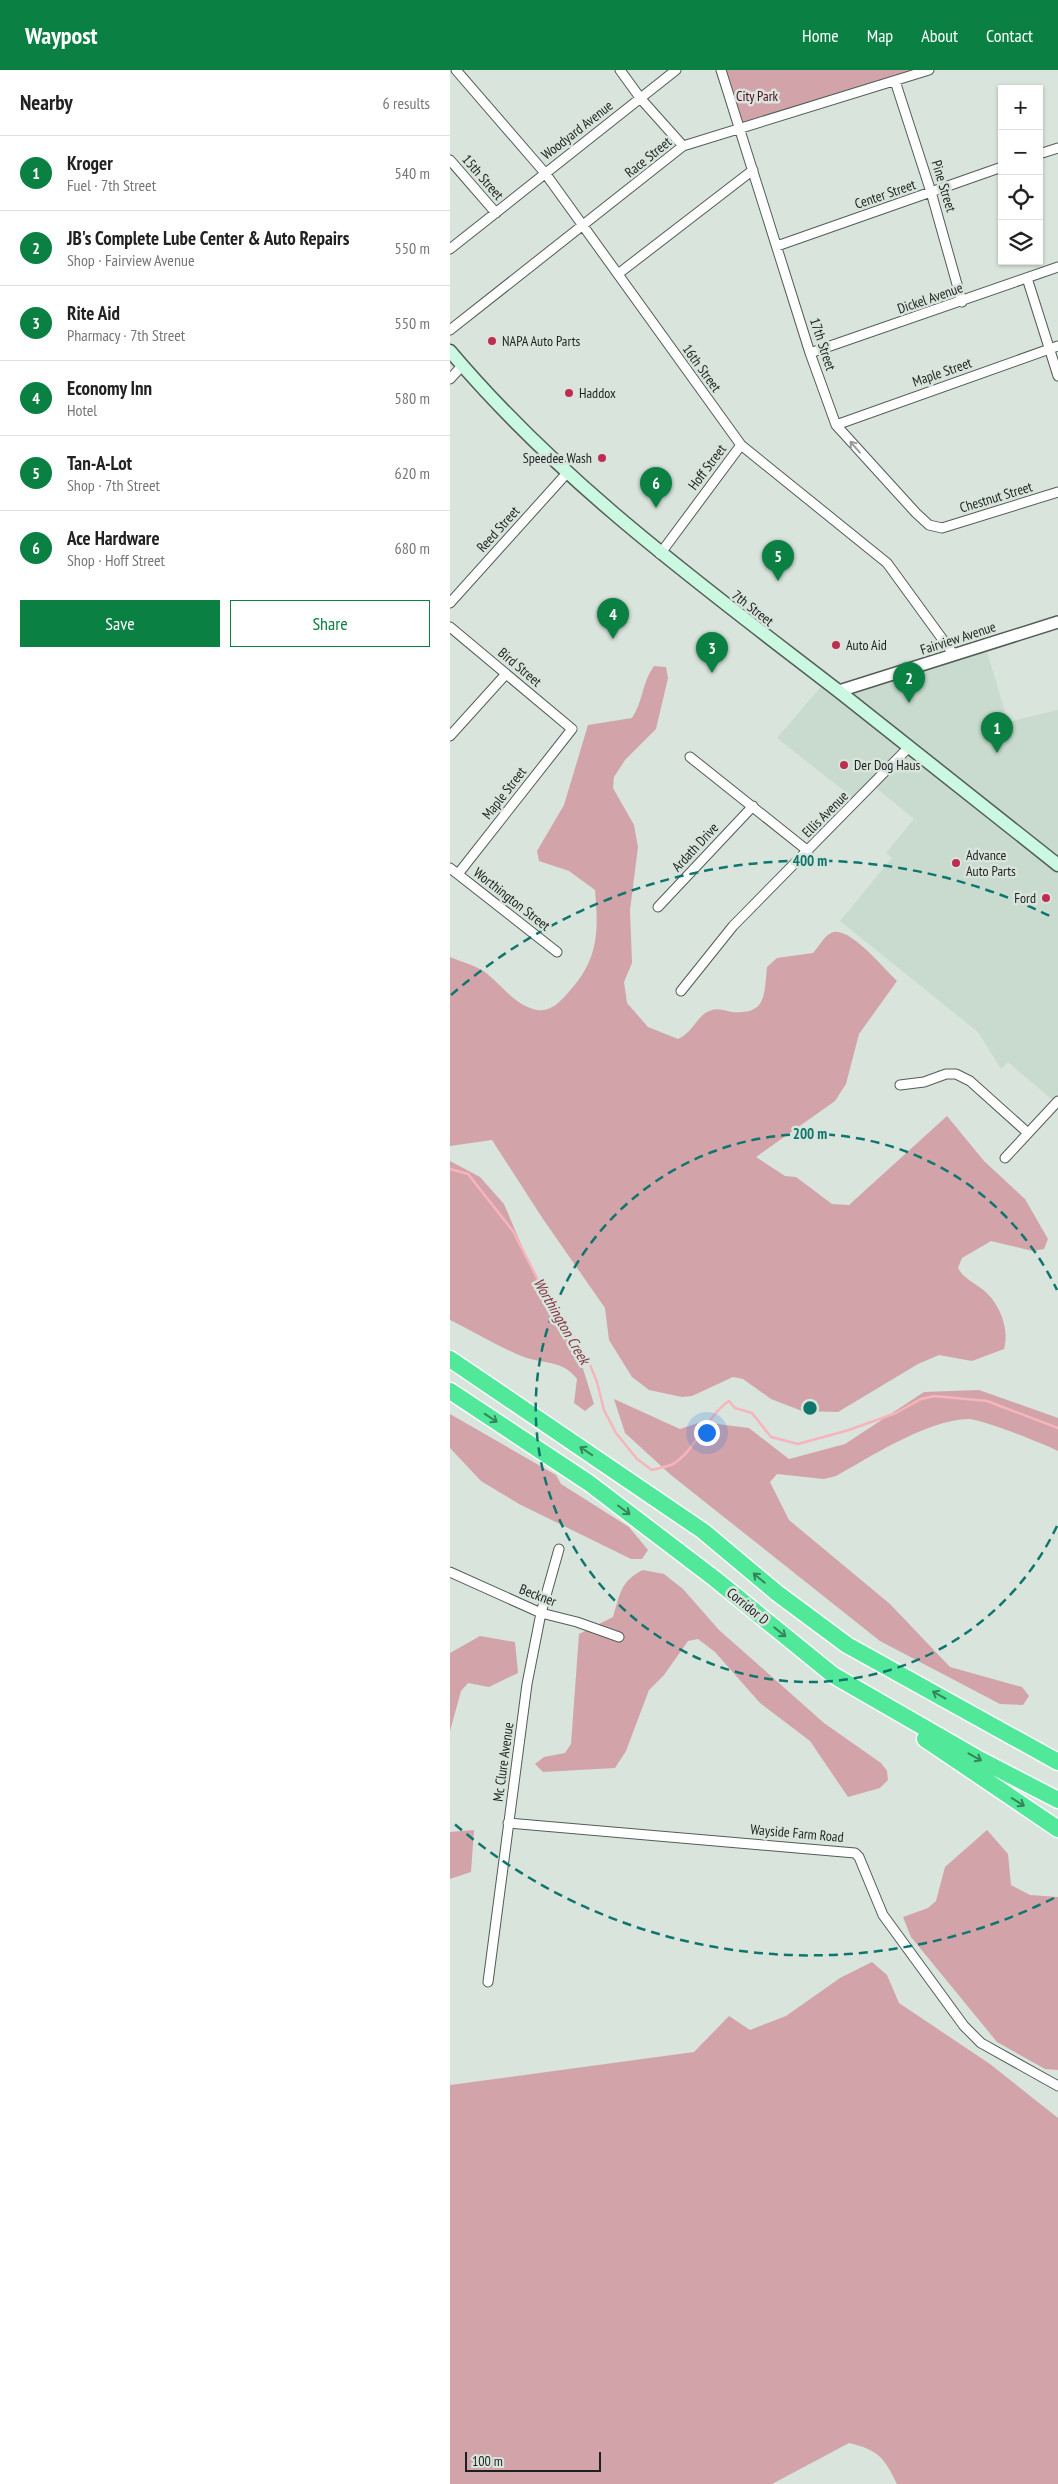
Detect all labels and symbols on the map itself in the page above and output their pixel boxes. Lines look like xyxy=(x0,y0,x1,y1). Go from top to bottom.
park label: City Park xyxy=(736,87,778,105)
street label: Woodyard Avenue xyxy=(538,96,617,164)
street label: Race Street xyxy=(621,133,675,181)
street label: 15th Street xyxy=(458,151,508,204)
street label: Pine Street xyxy=(928,158,960,214)
street label: Center Street xyxy=(852,175,918,213)
street label: Dickel Avenue xyxy=(895,278,965,318)
street label: 17th Street xyxy=(806,315,840,373)
place label: NAPA Auto Parts xyxy=(502,332,580,350)
marker: NAPA Auto Parts xyxy=(486,335,498,347)
street label: 16th Street xyxy=(679,341,725,395)
street label: Maple Street xyxy=(910,353,974,391)
place label: Haddox xyxy=(579,384,616,402)
marker: Haddox xyxy=(563,387,575,399)
street label: Hoff Street xyxy=(684,440,730,493)
one-way arrow xyxy=(849,440,861,453)
place label: Speedee Wash xyxy=(523,449,592,467)
marker: Speedee Wash xyxy=(596,452,608,464)
pin: 6 xyxy=(640,467,672,508)
street label: Chestnut Street xyxy=(958,477,1035,517)
street label: Reed Street xyxy=(473,502,523,556)
pin: 5 xyxy=(762,540,794,581)
street label: 7th Street xyxy=(728,586,778,630)
pin: 4 xyxy=(597,598,629,639)
street label: Fairview Avenue xyxy=(918,617,998,659)
pin: 3 xyxy=(696,632,728,673)
place label: Auto Aid xyxy=(846,636,887,654)
marker: Auto Aid xyxy=(830,639,842,651)
street label: Bird Street xyxy=(494,644,546,691)
pin: 2 xyxy=(893,662,925,703)
pin: 1 xyxy=(981,712,1013,753)
place label: Der Dog Haus xyxy=(854,756,921,774)
marker: Der Dog Haus xyxy=(838,759,850,771)
street label: Maple Street xyxy=(478,763,530,823)
street label: Ellis Avenue xyxy=(798,787,852,841)
street label: Ardath Drive xyxy=(668,819,722,875)
place label: Advance Auto Parts xyxy=(966,846,1016,880)
text: 400 m xyxy=(793,851,827,870)
marker: Advance Auto Parts xyxy=(950,857,962,869)
street label: Worthington Street xyxy=(470,864,554,935)
place label: Ford xyxy=(1014,889,1036,907)
marker: Ford xyxy=(1040,892,1052,904)
text: 200 m xyxy=(793,1124,827,1143)
water label: Worthington Creek xyxy=(530,1274,595,1369)
centre of rings xyxy=(801,1399,819,1417)
one-way arrow xyxy=(483,1413,497,1423)
your location xyxy=(694,1420,720,1446)
one-way arrow xyxy=(580,1446,594,1456)
one-way arrow xyxy=(617,1505,631,1515)
one-way arrow xyxy=(753,1572,766,1584)
street label: Beckner xyxy=(517,1580,559,1610)
street label: Corridor D xyxy=(723,1584,773,1628)
one-way arrow xyxy=(773,1626,786,1637)
one-way arrow xyxy=(932,1690,947,1700)
street label: Mc Clure Avenue xyxy=(489,1721,518,1803)
one-way arrow xyxy=(967,1753,982,1762)
one-way arrow xyxy=(1010,1797,1024,1807)
street label: Wayside Farm Road xyxy=(750,1820,844,1846)
scale bar xyxy=(465,2449,601,2472)

